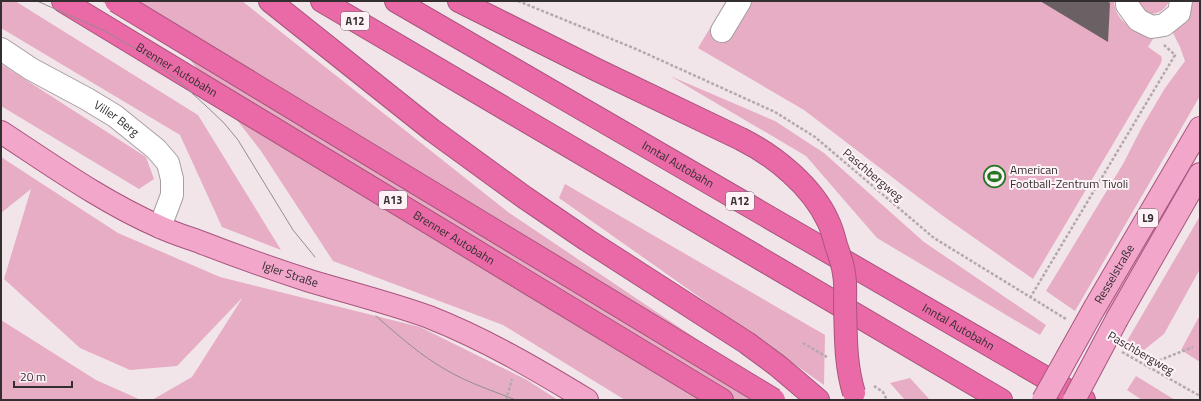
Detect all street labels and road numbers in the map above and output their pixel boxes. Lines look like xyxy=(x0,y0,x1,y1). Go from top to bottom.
road number: A12 xyxy=(341,12,369,30)
street label: Brenner Autobahn xyxy=(132,37,222,102)
street label: Viller Berg xyxy=(90,95,144,141)
street label: Inntal Autobahn xyxy=(639,136,718,193)
street label: Paschbergweg xyxy=(839,143,908,206)
road number: A13 xyxy=(379,191,407,209)
road number: A12 xyxy=(726,192,754,210)
street label: Brenner Autobahn xyxy=(410,205,499,269)
road number: L9 xyxy=(1138,209,1158,227)
street label: Resselstraße xyxy=(1089,241,1139,307)
street label: Igler Straße xyxy=(260,256,321,292)
street label: Inntal Autobahn xyxy=(919,298,998,355)
street label: Paschbergweg xyxy=(1104,326,1178,379)

